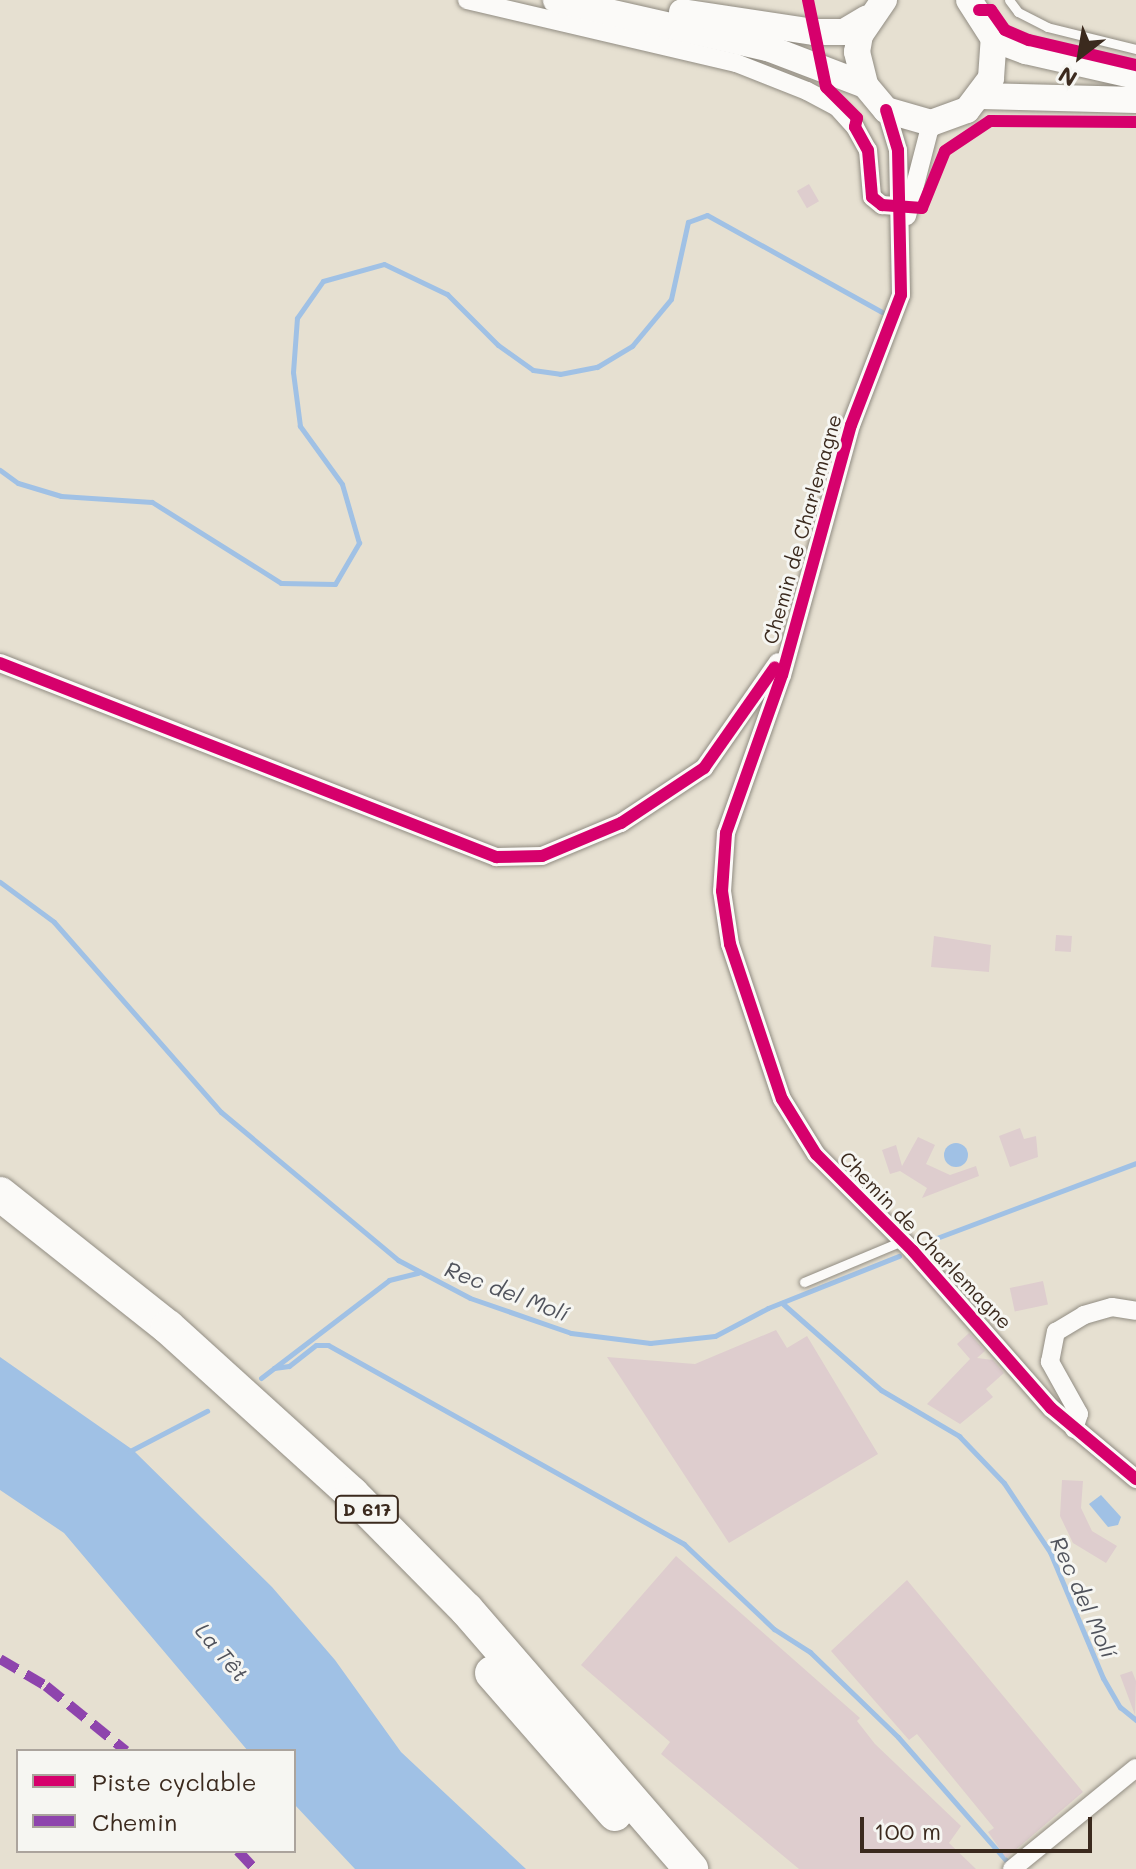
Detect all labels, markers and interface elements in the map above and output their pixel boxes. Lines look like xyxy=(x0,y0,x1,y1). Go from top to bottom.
north arrow xyxy=(1040,16,1120,96)
text: N xyxy=(1053,60,1082,94)
street label: Chemin de Charlemagne xyxy=(758,411,846,647)
street label: Chemin de Charlemagne xyxy=(835,1146,1017,1334)
water label: Rec del Molí xyxy=(441,1255,573,1327)
road number: D 617 xyxy=(333,1495,401,1523)
water label: Rec del Molí xyxy=(1045,1532,1123,1662)
water label: La Têt xyxy=(190,1618,254,1686)
legend xyxy=(16,1749,296,1853)
text: Piste cyclable xyxy=(92,1766,257,1797)
scale bar xyxy=(864,1801,1096,1851)
text: Chemin xyxy=(92,1806,177,1837)
text: 100 m xyxy=(874,1815,941,1846)

